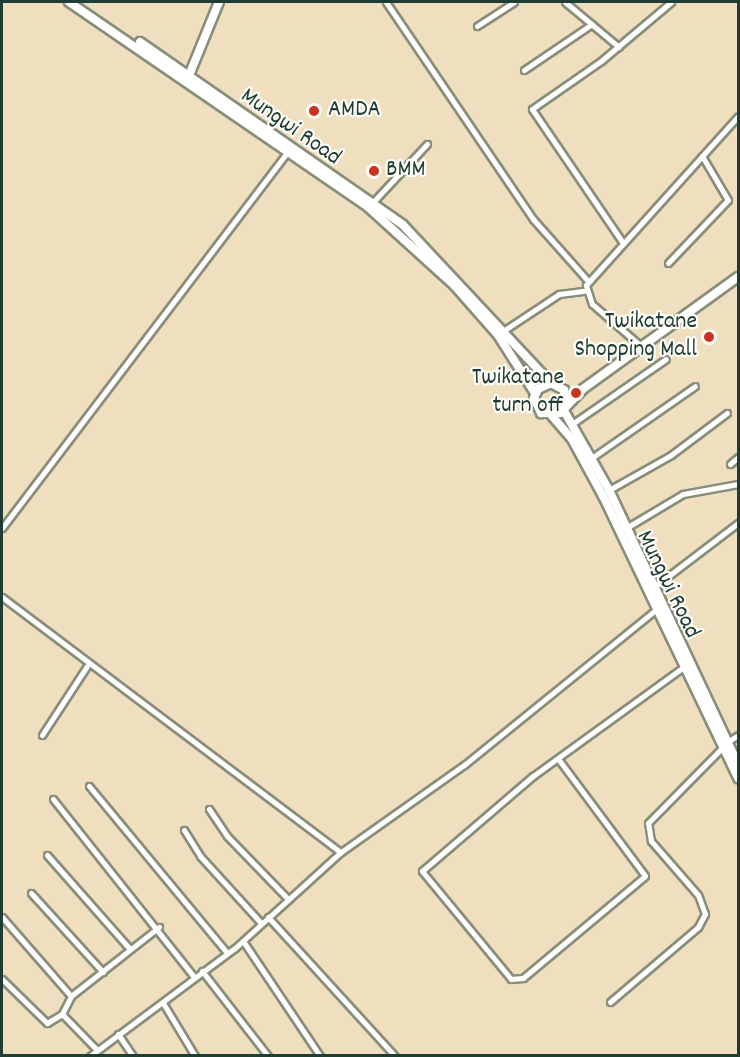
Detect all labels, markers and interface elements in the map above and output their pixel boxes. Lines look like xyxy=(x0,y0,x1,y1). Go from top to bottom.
street label: Mungwi Road xyxy=(234,83,346,173)
place label: AMDA xyxy=(328,97,381,125)
marker: AMDA xyxy=(305,102,323,120)
place label: BMM xyxy=(386,157,426,185)
marker: BMM xyxy=(367,164,381,178)
place label: Twikatane Shopping Mall xyxy=(574,309,697,365)
marker: Twikatane Shopping Mall xyxy=(702,330,716,344)
place label: Twikatane turn off xyxy=(472,365,564,421)
marker: Twikatane turn off xyxy=(569,386,583,400)
street label: Mungwi Road xyxy=(629,526,705,644)

